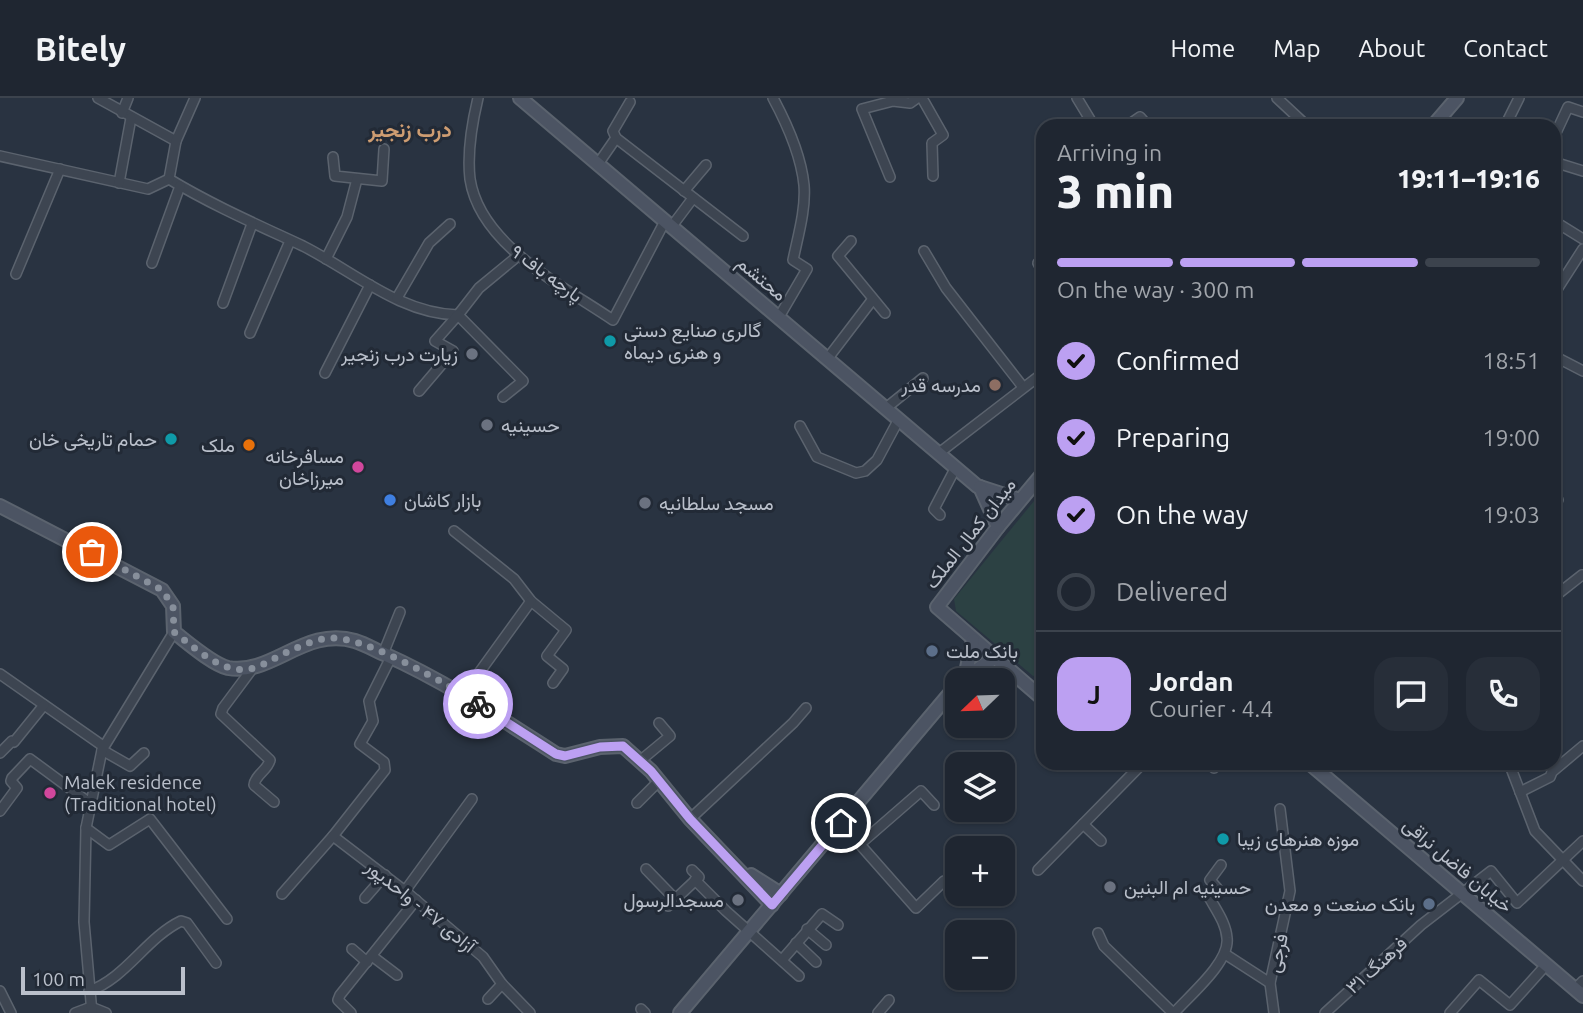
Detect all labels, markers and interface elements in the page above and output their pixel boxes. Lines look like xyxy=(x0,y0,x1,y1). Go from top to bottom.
text: Bitely xyxy=(35,30,126,67)
text: Home xyxy=(1170,35,1235,62)
text: Map xyxy=(1273,35,1320,62)
text: About xyxy=(1358,35,1425,62)
text: Contact xyxy=(1463,35,1548,62)
district label: درب زنجیر xyxy=(367,117,452,143)
text: Arriving in xyxy=(1057,140,1162,165)
text: 19:11–19:16 xyxy=(1397,164,1540,193)
text: 3 min xyxy=(1057,165,1174,217)
street label: پارچه باف ۹ xyxy=(505,240,587,309)
street label: محتشم xyxy=(731,251,791,307)
text: On the way · 300 m xyxy=(1057,277,1254,302)
place label: گالری صنایع دستی و هنری دیماه xyxy=(624,319,761,364)
marker: گالری صنایع دستی و هنری دیماه xyxy=(602,333,618,349)
icon: check xyxy=(1057,342,1095,380)
place label: زیارت درب زنجیر xyxy=(340,343,458,366)
marker: زیارت درب زنجیر xyxy=(464,346,480,362)
text: Confirmed xyxy=(1116,346,1240,375)
text: 18:51 xyxy=(1482,348,1540,373)
place label: مدرسه قدر xyxy=(900,374,981,397)
marker: مدرسه قدر xyxy=(987,377,1003,393)
place label: حسینیه xyxy=(501,414,560,437)
marker: حسینیه xyxy=(479,417,495,433)
icon: check xyxy=(1057,419,1095,457)
text: Preparing xyxy=(1116,423,1230,452)
text: 19:00 xyxy=(1482,425,1540,450)
place label: حمام تاریخی خان xyxy=(29,428,157,452)
marker: حمام تاریخی خان xyxy=(163,431,179,447)
place label: ملک xyxy=(201,434,235,456)
marker: ملک xyxy=(241,437,257,453)
place label: مسافرخانه میرزاخان xyxy=(265,445,344,490)
marker: مسافرخانه میرزاخان xyxy=(350,459,366,475)
street label: میدان کمال الملک xyxy=(920,473,1021,593)
place label: بازار کاشان xyxy=(404,489,481,512)
marker: بازار کاشان xyxy=(382,492,398,508)
place label: مسجد سلطانیه xyxy=(659,492,774,515)
marker: مسجد سلطانیه xyxy=(637,495,653,511)
icon: check xyxy=(1057,496,1095,534)
text: On the way xyxy=(1116,500,1248,529)
text: 19:03 xyxy=(1482,502,1540,527)
pin xyxy=(62,522,122,582)
icon: bag xyxy=(73,533,111,571)
text: Delivered xyxy=(1116,577,1228,606)
place label: بانک ملت xyxy=(946,640,1018,663)
marker: بانک ملت xyxy=(924,643,940,659)
button: chat xyxy=(1374,657,1448,731)
button: phone xyxy=(1466,657,1540,731)
text: Jordan xyxy=(1149,667,1234,696)
north arrow xyxy=(945,668,1015,738)
map controls xyxy=(945,668,1015,990)
courier xyxy=(443,669,513,739)
text: J xyxy=(1087,680,1101,709)
icon: bike xyxy=(459,685,497,723)
text: Courier · 4.4 xyxy=(1149,696,1273,721)
button: layers xyxy=(945,752,1015,822)
place label: Malek residence (Traditional hotel) xyxy=(64,771,217,815)
marker: Malek residence (Traditional hotel) xyxy=(42,785,58,801)
pin xyxy=(811,793,871,853)
icon: home xyxy=(822,804,860,842)
street label: خیابان فاضل نراقی xyxy=(1398,813,1517,918)
place label: موزه هنرهای زیبا xyxy=(1237,828,1359,851)
marker: موزه هنرهای زیبا xyxy=(1215,831,1231,847)
button: + xyxy=(945,836,1015,906)
street label: آزادی ۴۷ - واحدپور xyxy=(359,854,481,960)
place label: حسینیه ام البنین xyxy=(1124,876,1251,900)
marker: حسینیه ام البنین xyxy=(1102,879,1118,895)
place label: مسجدالرسول xyxy=(623,889,724,912)
marker: مسجدالرسول xyxy=(730,892,746,908)
place label: بانک صنعت و معدن xyxy=(1265,893,1415,916)
marker: بانک صنعت و معدن xyxy=(1421,896,1437,912)
button: − xyxy=(945,920,1015,990)
street label: فرجی xyxy=(1262,931,1293,975)
street label: فرهنگ ۳۱ xyxy=(1341,932,1412,999)
scale bar xyxy=(21,964,186,996)
text: 100 m xyxy=(32,968,85,990)

